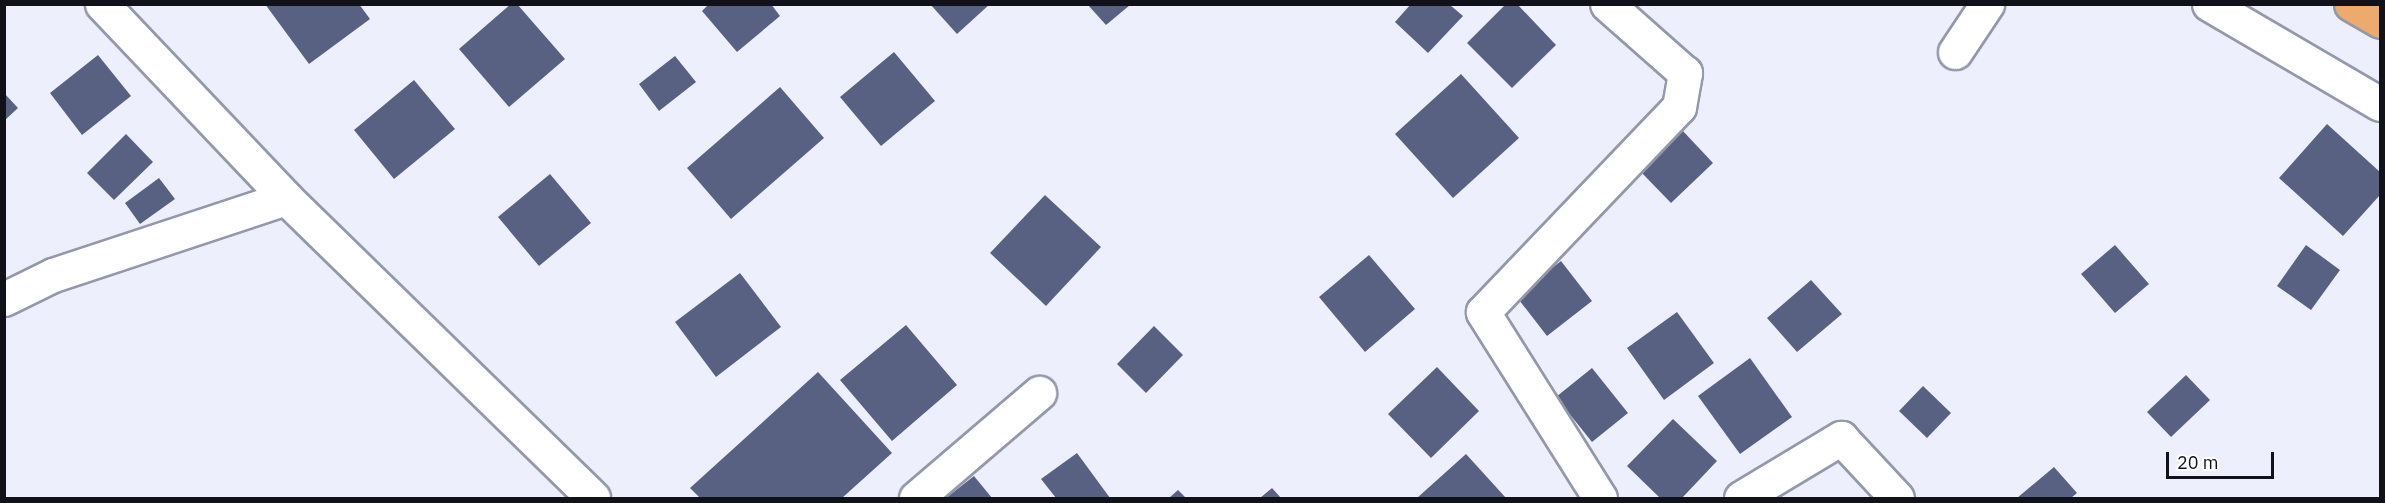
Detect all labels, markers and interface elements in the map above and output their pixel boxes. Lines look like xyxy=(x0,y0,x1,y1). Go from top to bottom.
scale bar xyxy=(2169,440,2277,478)
text: 20 m xyxy=(2177,451,2219,474)

